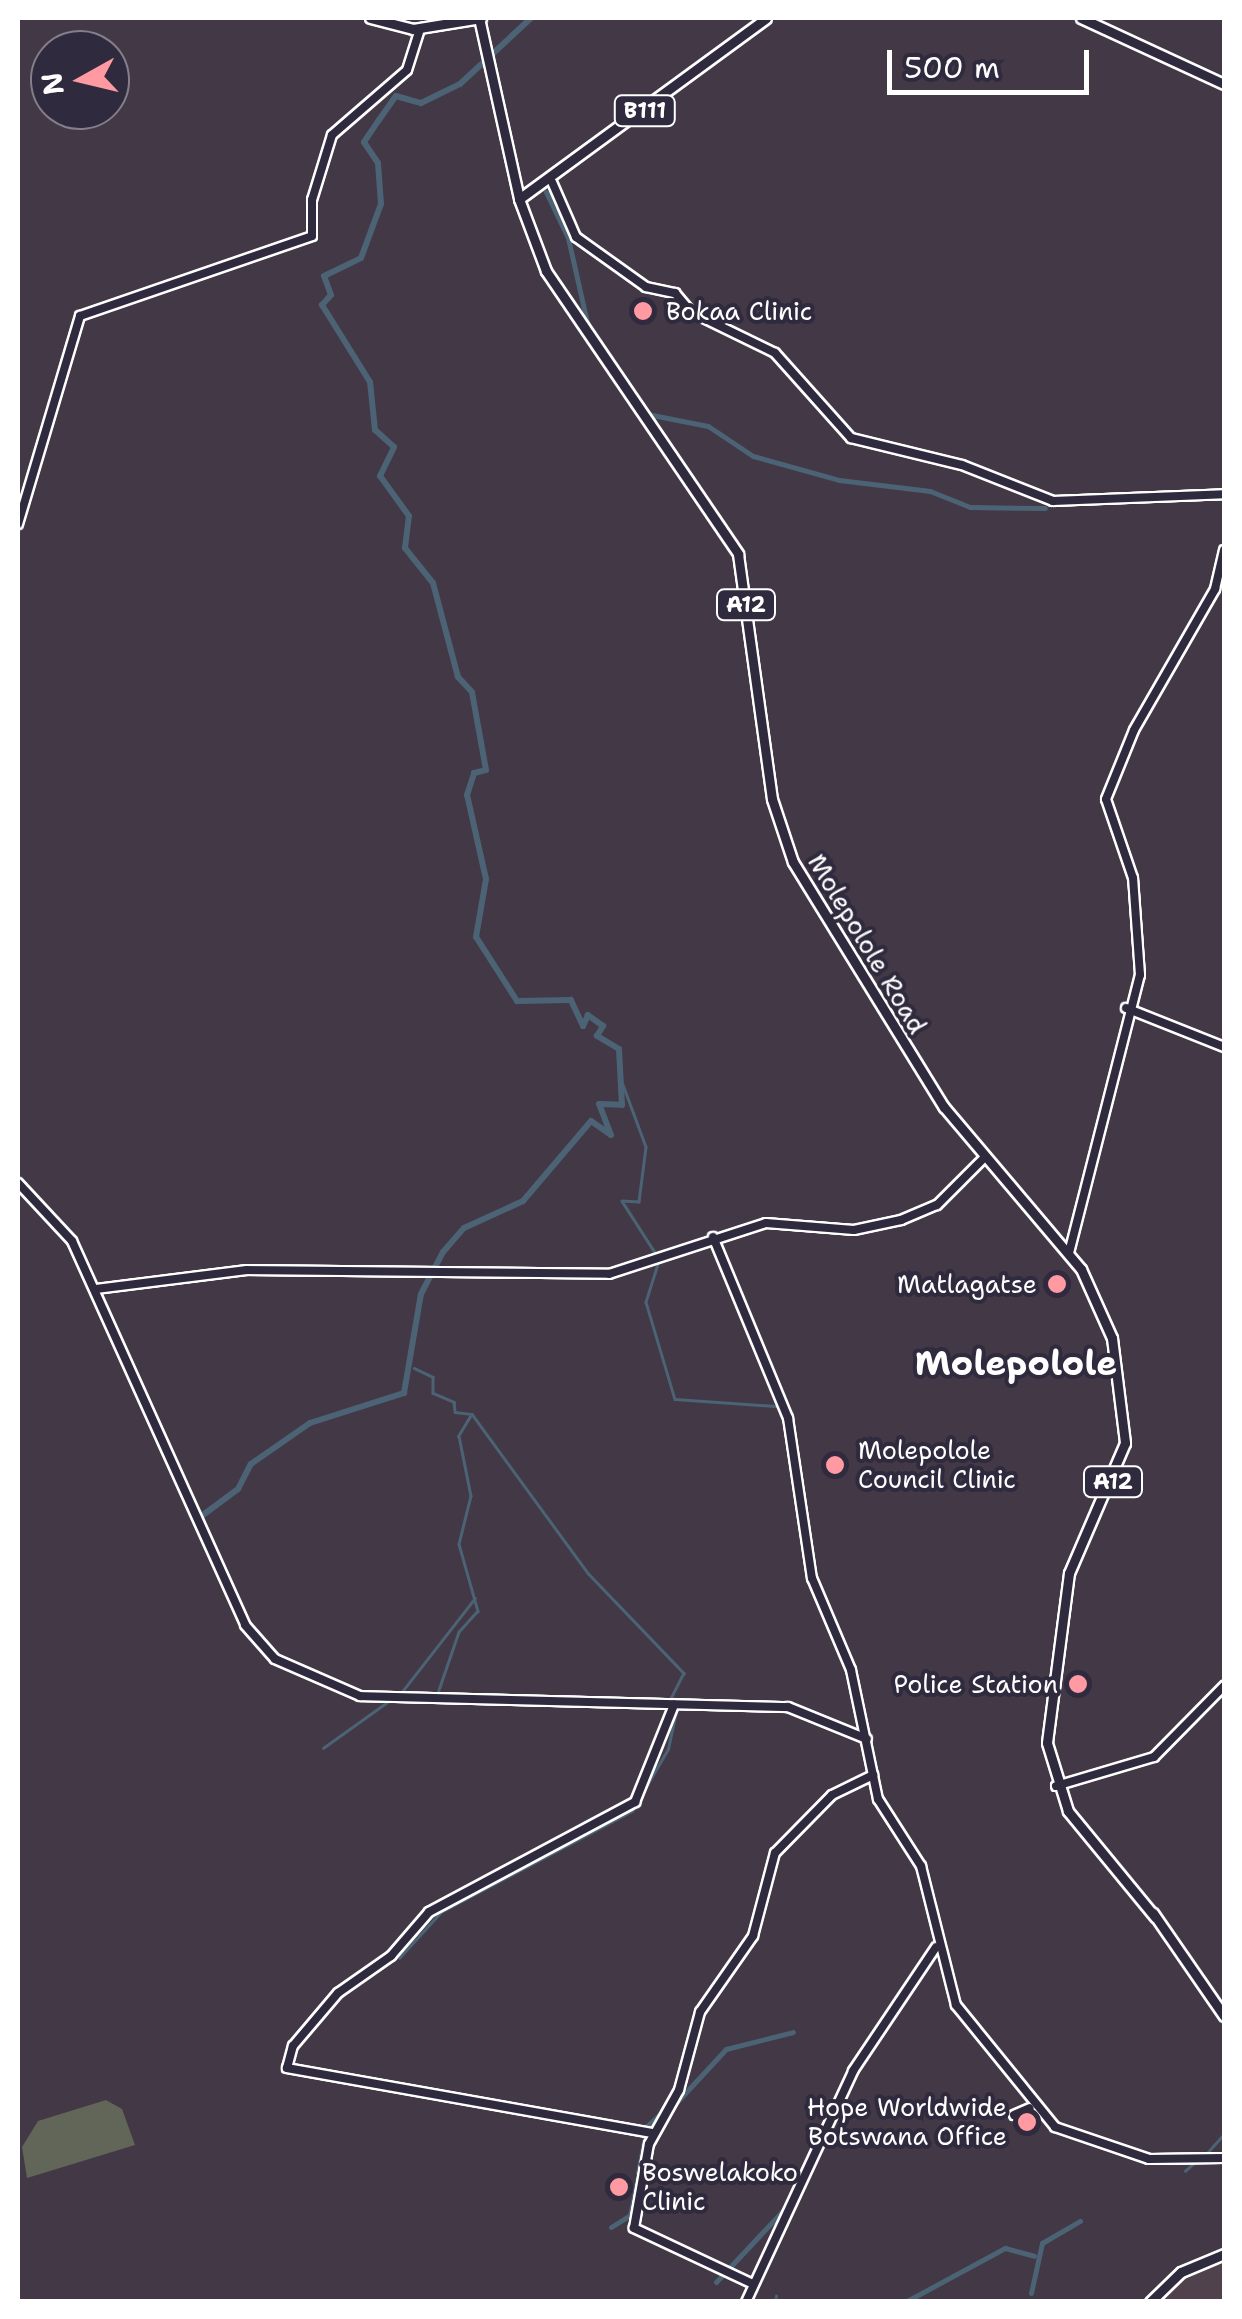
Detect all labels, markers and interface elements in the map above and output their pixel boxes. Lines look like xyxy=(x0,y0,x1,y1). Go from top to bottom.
north arrow xyxy=(30,30,130,130)
scale bar xyxy=(892,30,1094,92)
text: 500 m xyxy=(904,47,1000,88)
text: N xyxy=(32,70,73,98)
road number: B111 xyxy=(612,94,678,128)
place label: Bokaa Clinic xyxy=(666,296,812,326)
marker: Bokaa Clinic xyxy=(630,298,656,324)
road number: A12 xyxy=(714,588,778,622)
street label: Molepolole Road xyxy=(802,849,932,1039)
place label: Matlagatse xyxy=(897,1269,1037,1299)
marker: Matlagatse xyxy=(1046,1273,1068,1295)
district label: Molepolole xyxy=(915,1342,1117,1384)
place label: Molepolole Council Clinic xyxy=(858,1436,1016,1495)
marker: Molepolole Council Clinic xyxy=(822,1452,848,1478)
road number: A12 xyxy=(1080,1465,1146,1499)
place label: Police Station xyxy=(894,1669,1058,1699)
marker: Police Station xyxy=(1067,1673,1089,1695)
place label: Hope Worldwide Botswana Office xyxy=(807,2093,1007,2152)
marker: Hope Worldwide Botswana Office xyxy=(1016,2111,1038,2133)
place label: Boswelakoko Clinic xyxy=(642,2158,798,2217)
marker: Boswelakoko Clinic xyxy=(606,2174,632,2200)

